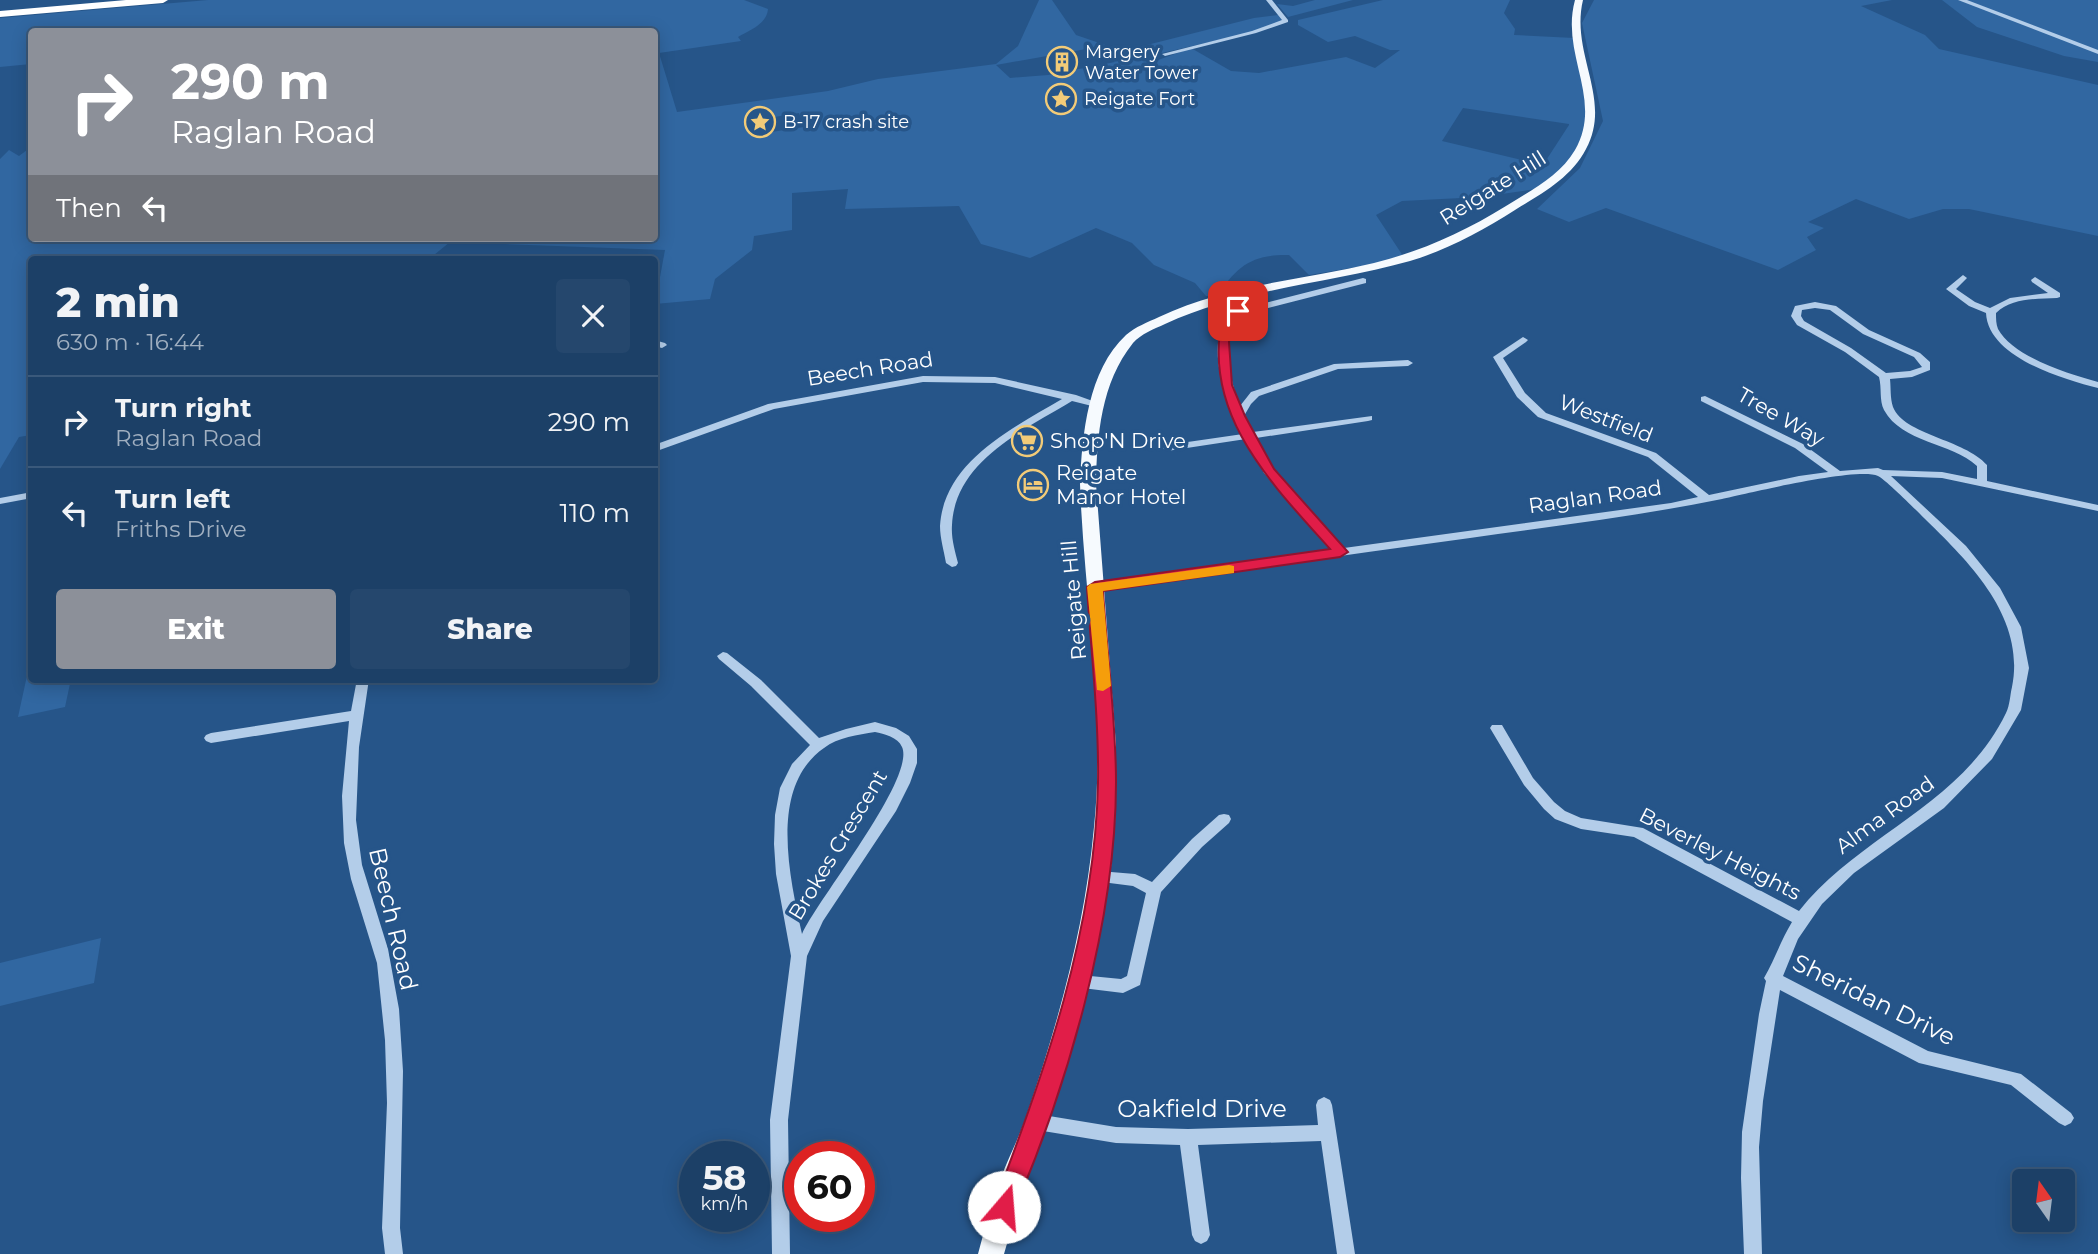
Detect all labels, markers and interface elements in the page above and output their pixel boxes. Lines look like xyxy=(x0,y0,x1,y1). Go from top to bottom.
place label: Margery Water Tower xyxy=(1085,41,1198,84)
building icon: Margery Water Tower xyxy=(1045,45,1079,79)
text: 290 m xyxy=(171,52,330,111)
icon: right xyxy=(56,56,147,147)
place icon: Reigate Fort xyxy=(1044,82,1078,116)
place label: Reigate Fort xyxy=(1084,88,1195,110)
place icon: B-17 crash site xyxy=(743,105,777,139)
place label: B-17 crash site xyxy=(783,111,909,133)
text: Raglan Road xyxy=(171,112,376,151)
street label: Reigate Hill xyxy=(1435,145,1551,230)
icon: left xyxy=(136,189,174,227)
text: Then xyxy=(56,192,122,224)
text: 2 min xyxy=(56,276,180,328)
button: close xyxy=(556,279,630,353)
pin xyxy=(1208,281,1268,341)
icon: arrive xyxy=(1219,292,1257,330)
text: 630 m · 16:44 xyxy=(56,328,204,356)
street label: Beech Road xyxy=(805,346,935,391)
street label: Tree Way xyxy=(1733,382,1830,452)
street label: Westfield xyxy=(1556,389,1657,448)
text: Turn right xyxy=(115,392,251,424)
icon: right xyxy=(56,403,94,441)
text: 290 m xyxy=(548,406,630,438)
text: Raglan Road xyxy=(115,424,262,452)
supermarket icon: Shop'N Drive xyxy=(1010,424,1044,458)
place label: Shop'N Drive xyxy=(1050,428,1186,453)
place label: Reigate Manor Hotel xyxy=(1056,460,1186,509)
hotel icon: Reigate Manor Hotel xyxy=(1016,468,1050,502)
street label: Raglan Road xyxy=(1527,475,1663,518)
text: Turn left xyxy=(115,483,231,515)
icon: left xyxy=(56,494,94,532)
text: 110 m xyxy=(560,497,630,529)
text: Friths Drive xyxy=(115,515,247,543)
street label: Reigate Hill xyxy=(1056,539,1091,661)
button: Exit xyxy=(56,589,336,669)
button: Share xyxy=(350,589,630,669)
street label: Brokes Crescent xyxy=(783,765,892,924)
street label: Alma Road xyxy=(1831,770,1939,859)
street label: Beverley Heights xyxy=(1635,802,1805,905)
street label: Beech Road xyxy=(363,845,424,993)
street label: Sheridan Drive xyxy=(1788,948,1960,1051)
street label: Oakfield Drive xyxy=(1117,1094,1287,1123)
speed limit sign: 60 xyxy=(784,1141,875,1232)
text: 58 xyxy=(703,1156,746,1199)
north arrow xyxy=(2012,1169,2076,1232)
map controls xyxy=(2012,1169,2075,1232)
position arrow xyxy=(967,1170,1041,1244)
text: km/h xyxy=(700,1193,749,1215)

